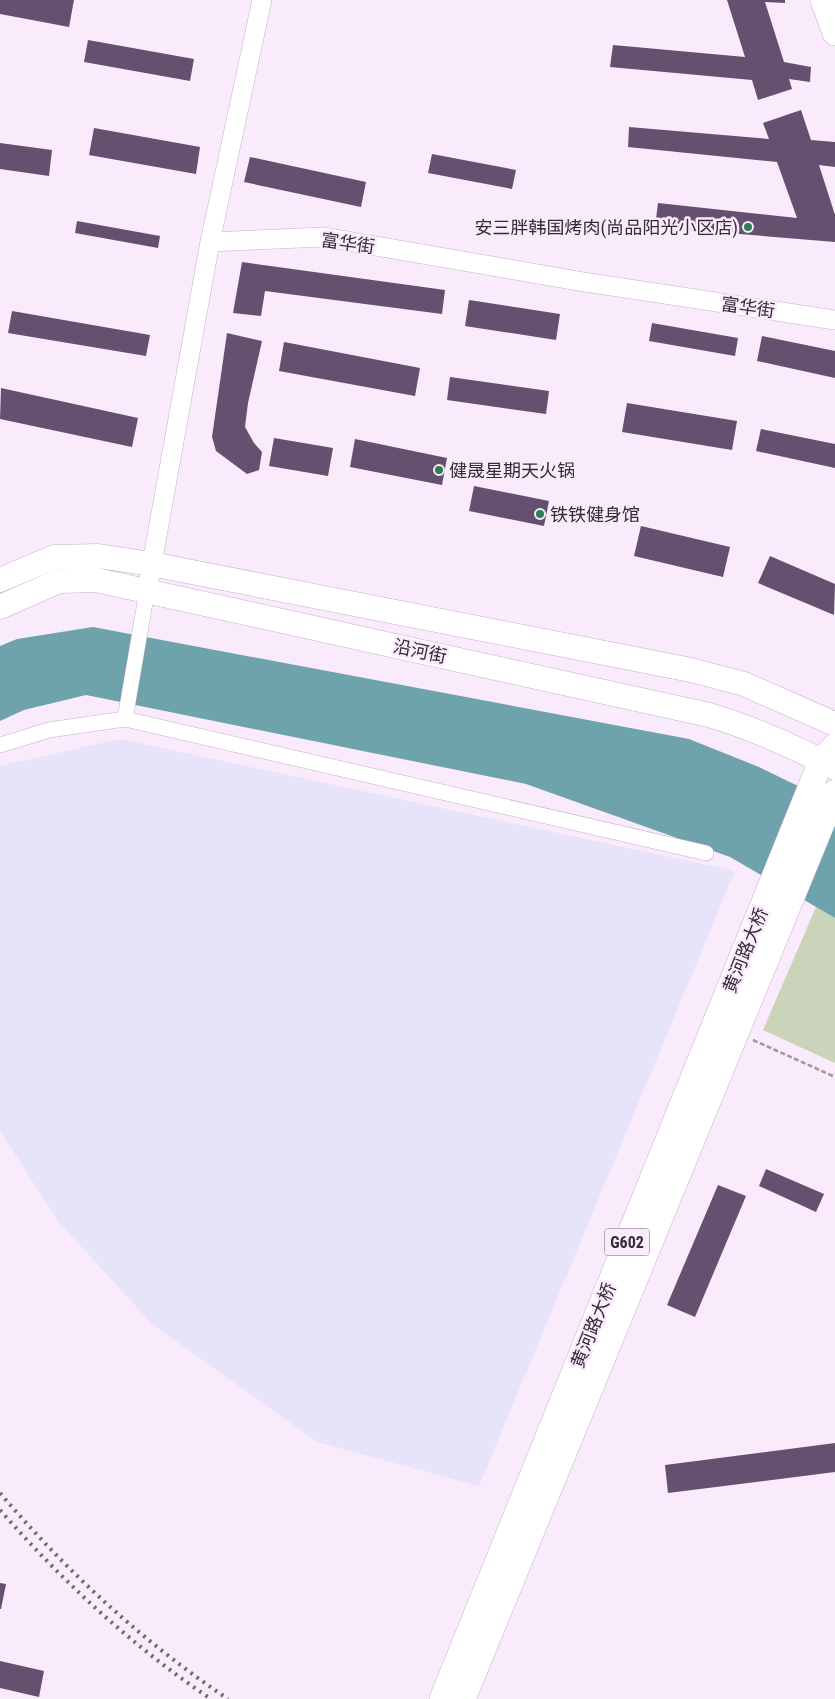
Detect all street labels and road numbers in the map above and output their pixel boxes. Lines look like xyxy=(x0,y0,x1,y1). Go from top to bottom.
street label: 富华街 xyxy=(320,229,376,257)
street label: 富华街 xyxy=(720,293,776,321)
street label: 沿河街 xyxy=(391,635,449,667)
street label: 黄河路大桥 xyxy=(718,904,772,996)
road number: G602 xyxy=(604,1228,650,1256)
street label: 黄河路大桥 xyxy=(566,1279,620,1371)

